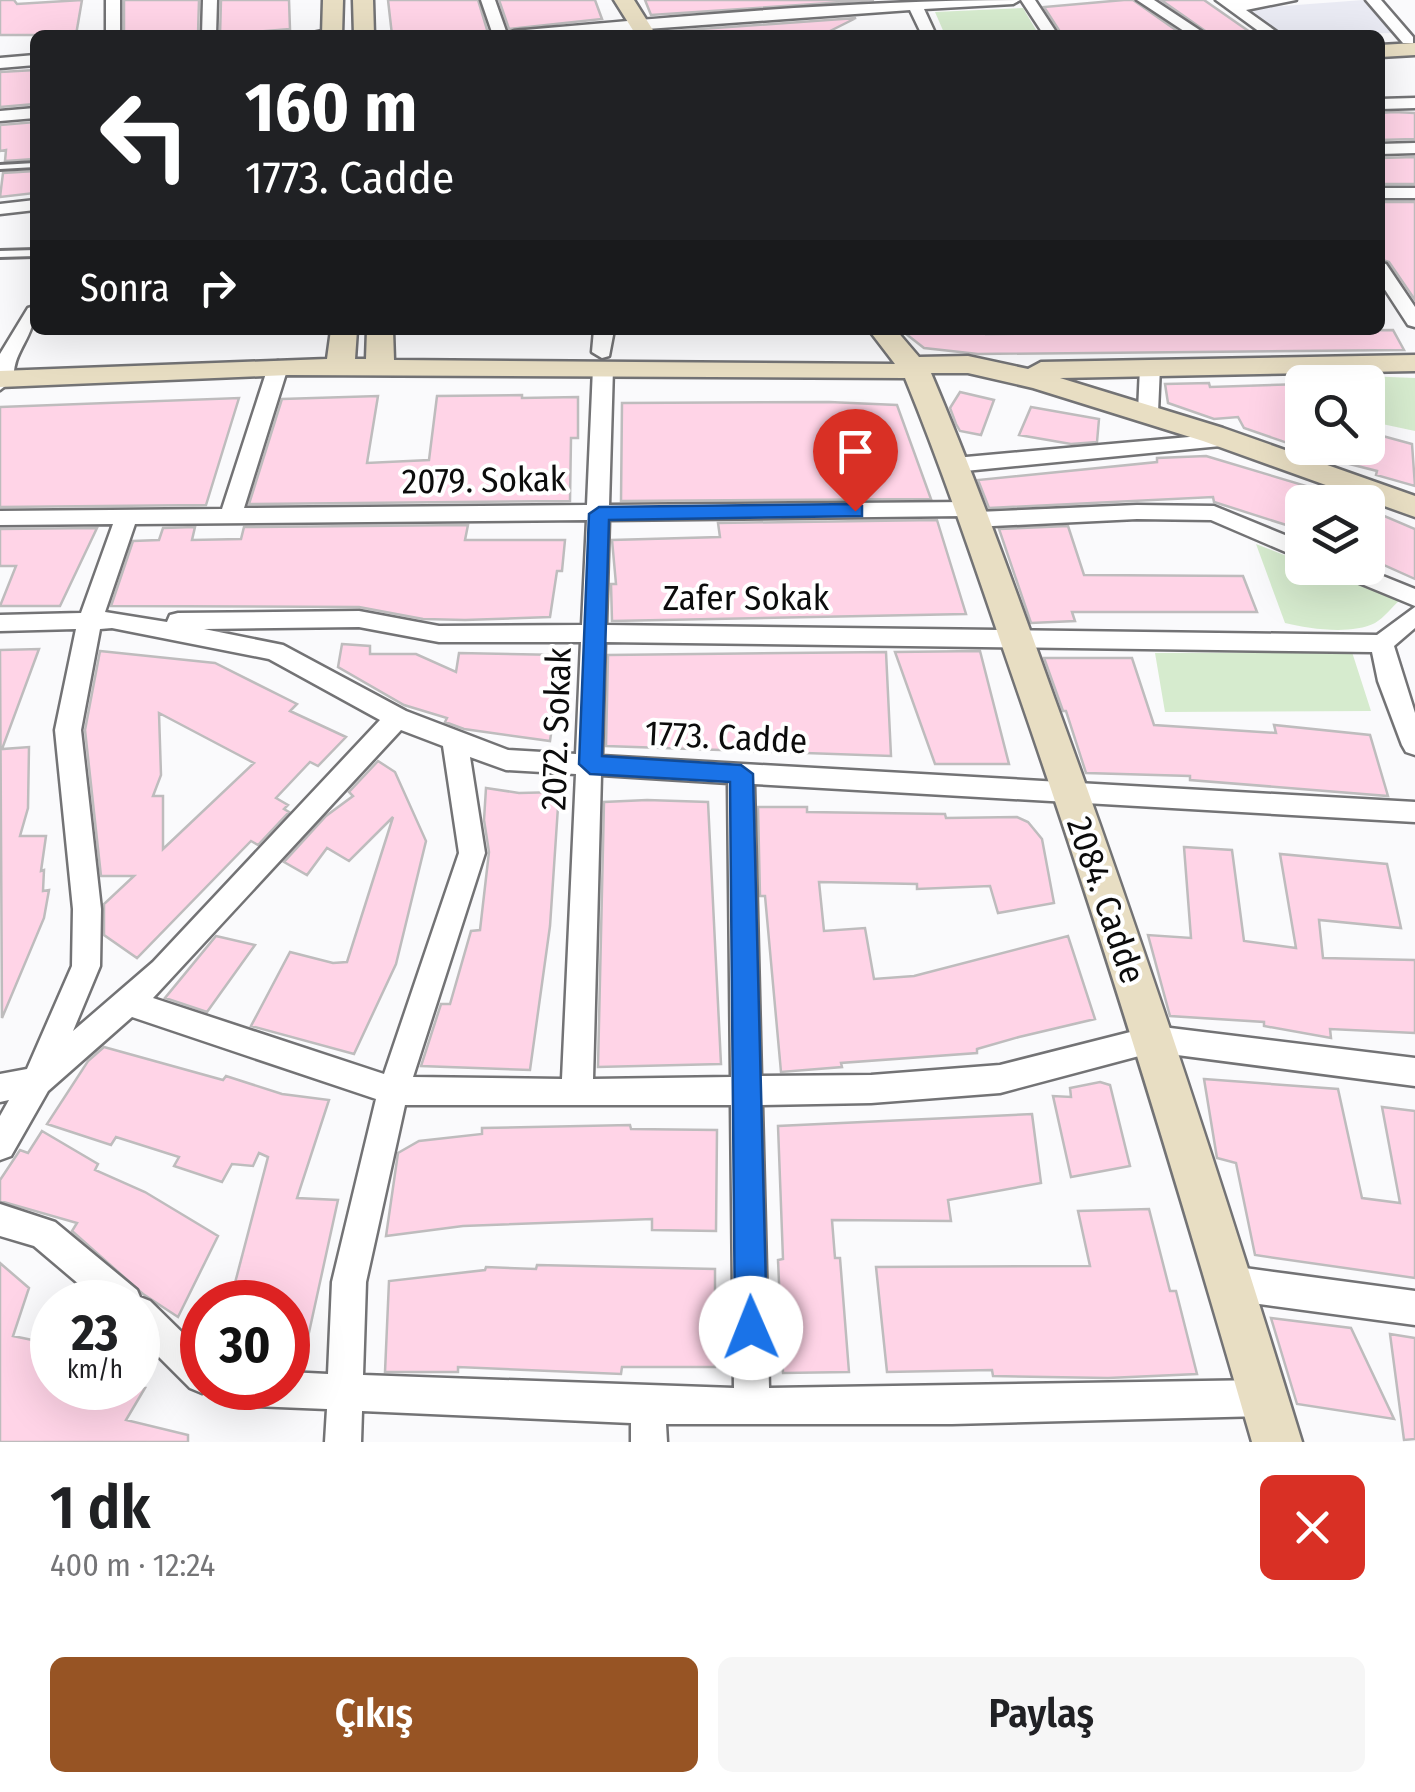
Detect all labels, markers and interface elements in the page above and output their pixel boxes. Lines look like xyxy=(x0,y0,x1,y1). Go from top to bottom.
text: 160 m xyxy=(245,66,417,150)
icon: left xyxy=(80,70,210,200)
text: 1773. Cadde xyxy=(245,151,454,205)
icon: right xyxy=(190,260,245,315)
text: Sonra xyxy=(80,265,170,311)
map controls xyxy=(1285,365,1385,585)
button: search xyxy=(1285,365,1385,465)
pin xyxy=(813,409,898,512)
icon: arrive xyxy=(828,424,883,479)
street label: 2079. Sokak xyxy=(401,458,567,502)
button: layers xyxy=(1285,485,1385,585)
street label: Zafer Sokak xyxy=(663,577,830,619)
street label: 2072. Sokak xyxy=(532,646,580,811)
street label: 1773. Cadde xyxy=(644,712,808,762)
street label: 2084. Cadde xyxy=(1058,811,1154,989)
position arrow xyxy=(699,1276,803,1380)
speed limit sign: 30 xyxy=(180,1280,310,1410)
text: 23 xyxy=(72,1303,118,1363)
text: km/h xyxy=(67,1355,123,1385)
text: 1 dk xyxy=(50,1472,150,1544)
button: close xyxy=(1260,1475,1365,1580)
text: 400 m · 12:24 xyxy=(50,1546,215,1584)
button: Çıkış xyxy=(50,1657,698,1772)
button: Paylaş xyxy=(718,1657,1365,1772)

